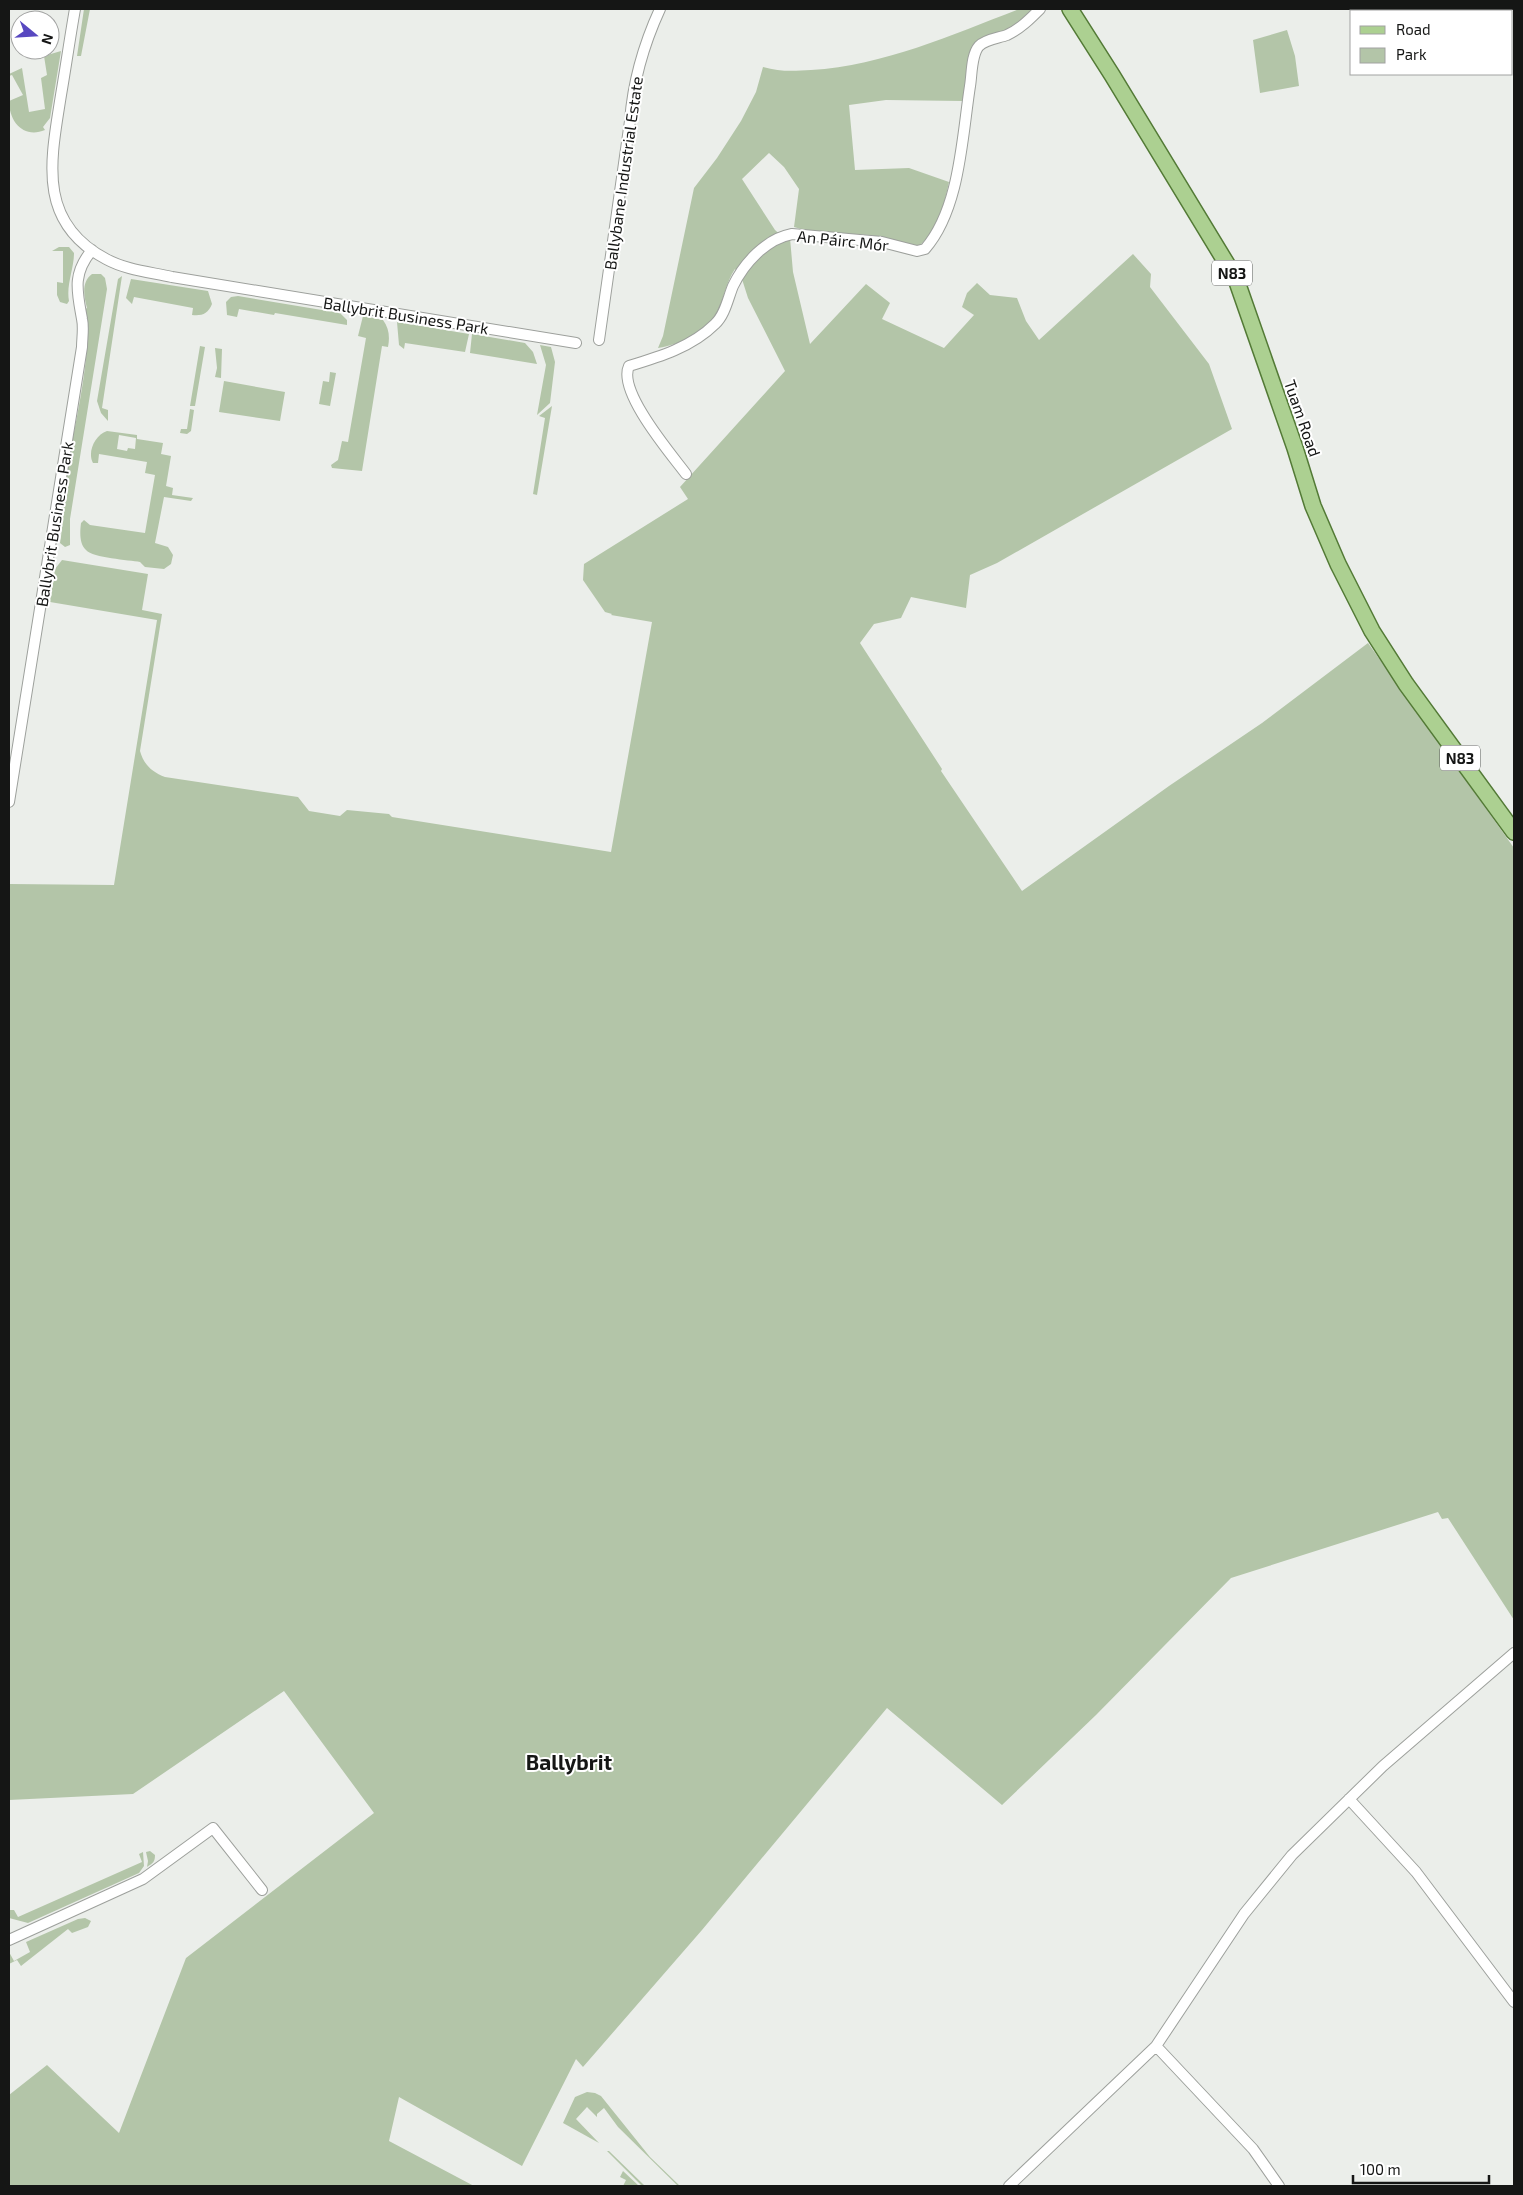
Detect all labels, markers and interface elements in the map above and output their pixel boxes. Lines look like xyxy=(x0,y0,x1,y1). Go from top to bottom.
north arrow xyxy=(10,10,60,60)
legend xyxy=(1350,10,1513,75)
text: Road xyxy=(1396,20,1431,38)
text: N xyxy=(38,32,57,47)
text: Park xyxy=(1396,45,1427,63)
street label: Ballybane Industrial Estate xyxy=(600,75,646,271)
street label: An Páirc Mór xyxy=(796,226,890,254)
road number: N83 xyxy=(1212,260,1252,286)
street label: Ballybrit Business Park xyxy=(322,293,490,337)
street label: Tuam Road xyxy=(1281,377,1325,459)
street label: Ballybrit Business Park xyxy=(32,440,76,608)
road number: N83 xyxy=(1440,746,1480,770)
district label: Ballybrit xyxy=(526,1749,613,1775)
scale bar xyxy=(1353,2152,1489,2184)
text: 100 m xyxy=(1360,2160,1401,2178)

